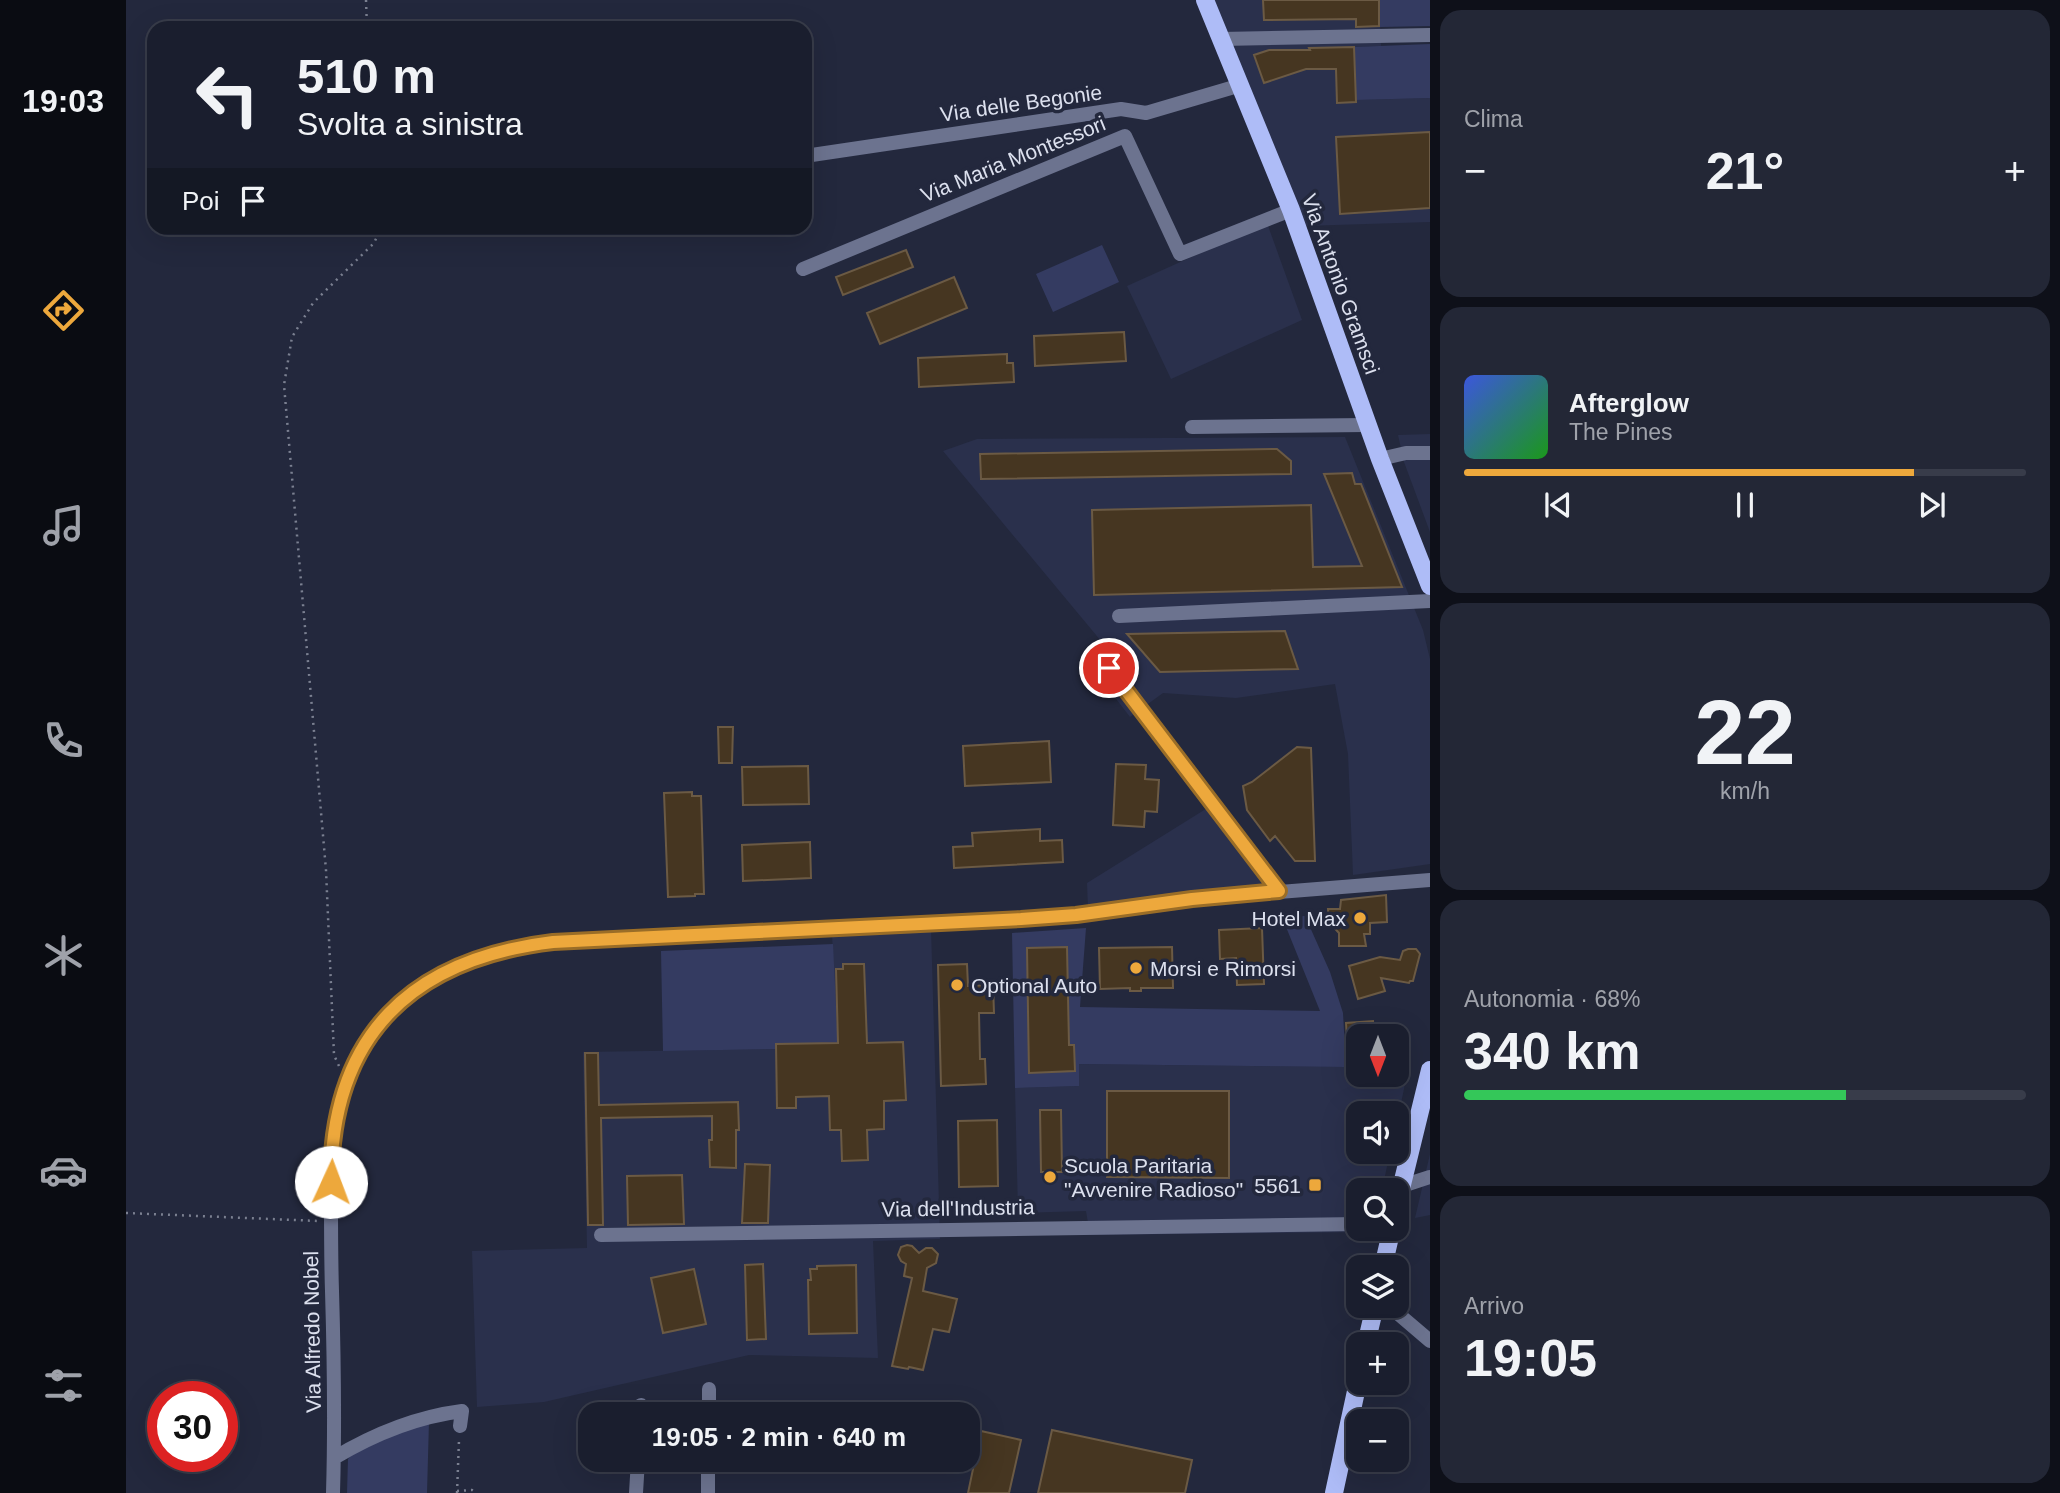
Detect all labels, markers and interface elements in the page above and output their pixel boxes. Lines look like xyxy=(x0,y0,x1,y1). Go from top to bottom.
icon: left xyxy=(182,49,273,140)
text: 510 m xyxy=(297,49,436,103)
street label: Via delle Begonie xyxy=(939,80,1103,126)
text: 19:03 xyxy=(22,83,104,119)
text: Svolta a sinistra xyxy=(297,106,523,142)
text: Clima xyxy=(1464,106,1523,132)
street label: Via Maria Montessori xyxy=(917,111,1109,207)
text: 21° xyxy=(1706,142,1784,200)
text: − xyxy=(1464,150,1486,192)
text: + xyxy=(2004,150,2026,192)
icon: arrive xyxy=(234,182,272,220)
text: Poi xyxy=(182,186,220,216)
street label: Via Antonio Gramsci xyxy=(1298,191,1384,377)
icon: directions xyxy=(39,286,88,335)
text: Afterglow xyxy=(1569,388,1689,418)
text: The Pines xyxy=(1569,419,1673,445)
icon: previous xyxy=(1539,486,1577,524)
icon: pause xyxy=(1726,486,1764,524)
icon: next xyxy=(1913,486,1951,524)
icon: music xyxy=(39,501,88,550)
pin xyxy=(1079,638,1139,698)
icon: arrive xyxy=(1090,649,1128,687)
text: 22 xyxy=(1694,682,1796,783)
icon: phone xyxy=(39,716,88,765)
text: km/h xyxy=(1720,778,1770,804)
place label: Hotel Max xyxy=(1251,907,1346,930)
marker: Hotel Max xyxy=(1352,910,1368,926)
icon: climate xyxy=(39,931,88,980)
place label: Morsi e Rimorsi xyxy=(1150,957,1296,980)
marker: Morsi e Rimorsi xyxy=(1128,960,1144,976)
place label: Optional Auto xyxy=(971,974,1097,997)
marker: Optional Auto xyxy=(949,977,965,993)
text: Autonomia · 68% xyxy=(1464,986,1640,1012)
text: 340 km xyxy=(1464,1022,1640,1080)
north arrow xyxy=(1346,1024,1409,1087)
map controls xyxy=(1346,1024,1409,1472)
button: sound xyxy=(1346,1101,1409,1164)
position arrow xyxy=(294,1145,368,1219)
icon: car xyxy=(39,1146,88,1195)
place label: Scuola Paritaria "Avvenire Radioso" xyxy=(1064,1154,1243,1201)
marker: Scuola Paritaria "Avvenire Radioso" xyxy=(1042,1169,1058,1185)
place label: 5561 xyxy=(1254,1174,1301,1197)
marker: 5561 xyxy=(1307,1177,1323,1193)
button: search xyxy=(1346,1178,1409,1241)
street label: Via dell'Industria xyxy=(881,1195,1035,1221)
street label: Via Alfredo Nobel xyxy=(299,1251,325,1413)
button: layers xyxy=(1346,1255,1409,1318)
text: Arrivo xyxy=(1464,1293,1524,1319)
text: 19:05 xyxy=(1464,1329,1597,1387)
button: + xyxy=(1346,1332,1409,1395)
icon: filters xyxy=(39,1361,88,1410)
speed limit sign: 30 xyxy=(147,1381,238,1472)
button: − xyxy=(1346,1409,1409,1472)
text: 19:05 · 2 min · 640 m xyxy=(652,1422,906,1452)

